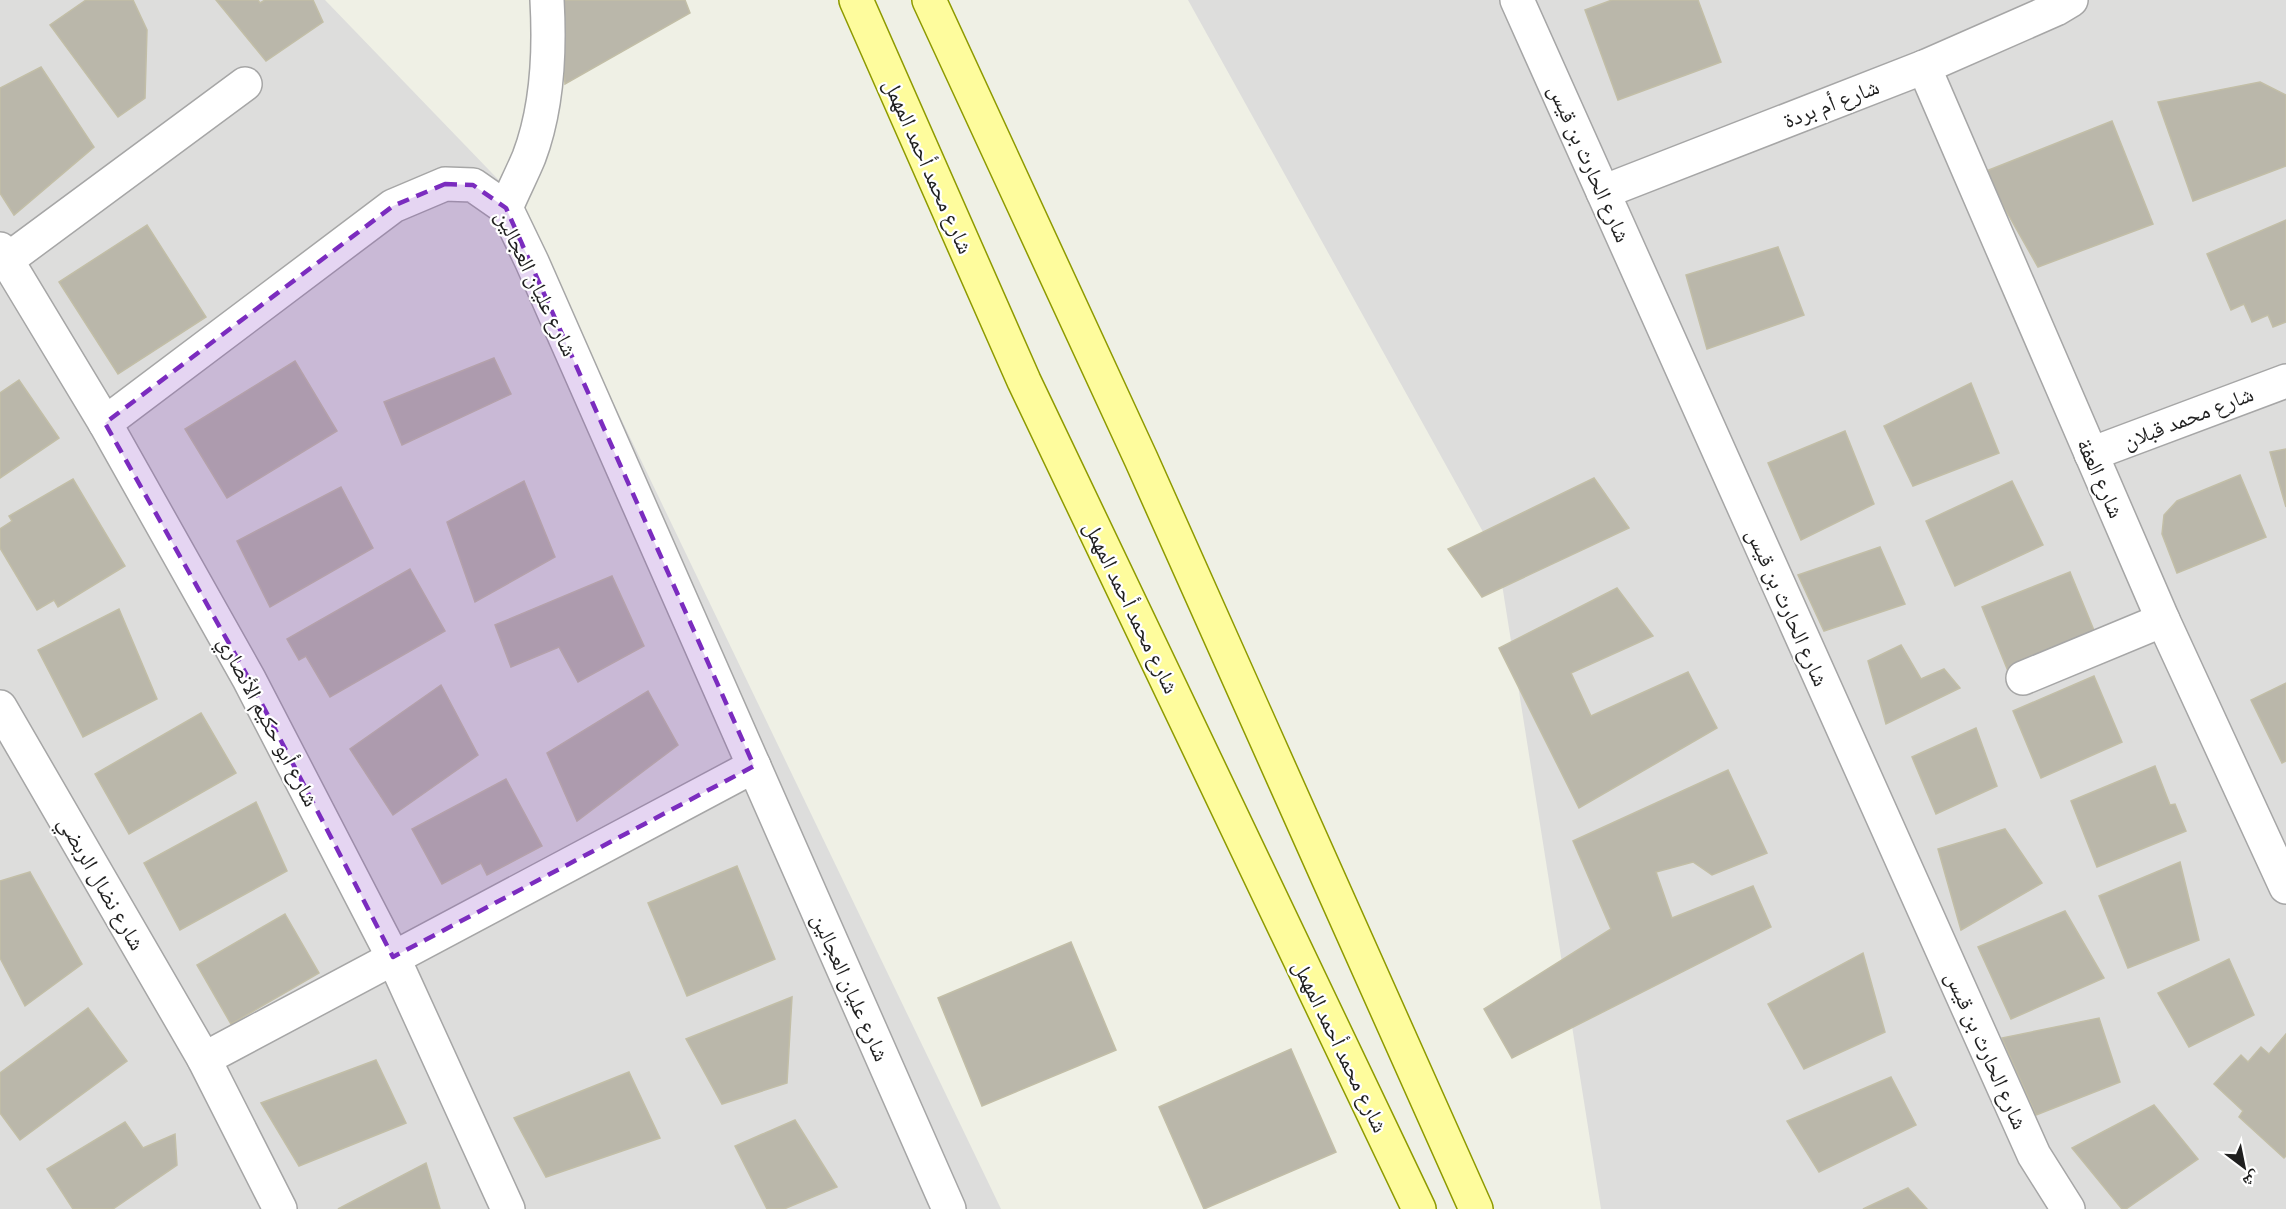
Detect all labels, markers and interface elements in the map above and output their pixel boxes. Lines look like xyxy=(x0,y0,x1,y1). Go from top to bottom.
street label: شارع أم بردة xyxy=(1778,69,1884,137)
street label: شارع محمد أحمد المهمل xyxy=(875,73,983,259)
street label: شارع الحارث بن قيس xyxy=(1540,78,1640,248)
street label: شارع عليان العجالين xyxy=(487,204,587,362)
street label: شارع محمد قبلان xyxy=(2118,376,2258,458)
street label: شارع العفة xyxy=(2068,433,2134,523)
street label: شارع محمد أحمد المهمل xyxy=(1075,515,1189,699)
street label: شارع الحارث بن قيس xyxy=(1738,522,1838,692)
street label: شارع أبو حكيم الأنصاري xyxy=(209,630,328,813)
street label: شارع نضال الربضي xyxy=(49,809,154,957)
street label: شارع عليان العجالين xyxy=(803,907,899,1067)
street label: شارع محمد أحمد المهمل xyxy=(1284,954,1398,1138)
street label: شارع الحارث بن قيس xyxy=(1937,965,2037,1135)
north arrow xyxy=(2214,1137,2274,1197)
text: ش xyxy=(2238,1165,2266,1194)

